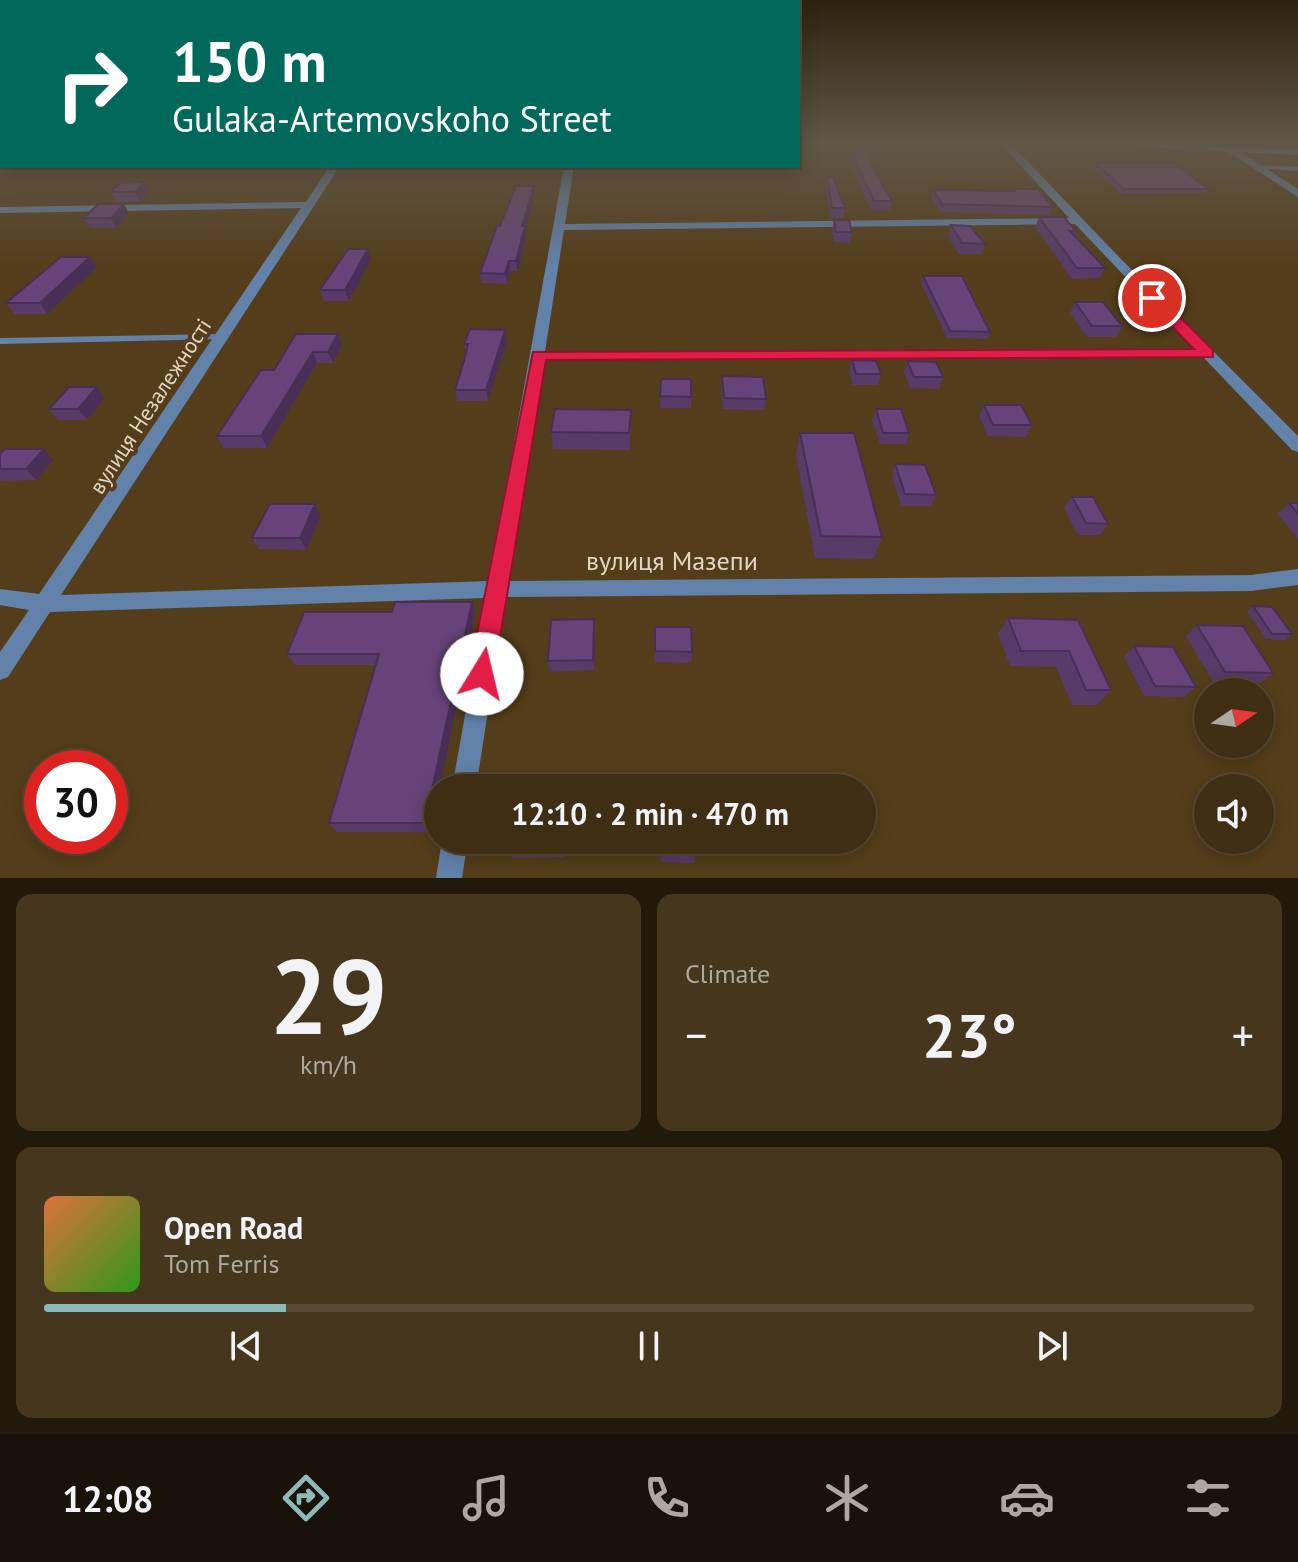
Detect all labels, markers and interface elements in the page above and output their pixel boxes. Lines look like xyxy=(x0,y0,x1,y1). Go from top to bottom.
text: 150 m xyxy=(172,25,327,97)
icon: right xyxy=(40,32,144,136)
text: Gulaka-Artemovskoho Street xyxy=(172,95,612,142)
pin xyxy=(1118,264,1186,332)
icon: arrive xyxy=(1130,276,1174,320)
street label: вулиця Незалежності xyxy=(83,313,217,499)
street label: вулиця Мазепи xyxy=(586,544,758,577)
position arrow xyxy=(440,632,524,716)
north arrow xyxy=(1194,678,1274,758)
map controls xyxy=(1194,678,1274,854)
speed limit sign: 30 xyxy=(24,750,128,854)
button: sound xyxy=(1194,774,1274,854)
text: 12:10 · 2 min · 470 m xyxy=(511,794,789,833)
text: 29 xyxy=(270,928,387,1063)
text: Climate xyxy=(685,957,770,990)
text: 23° xyxy=(922,996,1017,1074)
text: − xyxy=(685,1006,707,1063)
text: + xyxy=(1232,1006,1254,1063)
text: km/h xyxy=(300,1048,357,1081)
text: Open Road xyxy=(164,1208,303,1247)
text: Tom Ferris xyxy=(164,1247,279,1280)
icon: previous xyxy=(224,1324,268,1368)
icon: pause xyxy=(627,1324,671,1368)
icon: next xyxy=(1030,1324,1074,1368)
icon: directions xyxy=(278,1470,334,1526)
icon: music xyxy=(458,1470,514,1526)
icon: phone xyxy=(639,1470,695,1526)
icon: climate xyxy=(819,1470,875,1526)
icon: car xyxy=(999,1470,1055,1526)
icon: filters xyxy=(1180,1470,1236,1526)
text: 12:08 xyxy=(62,1475,154,1522)

